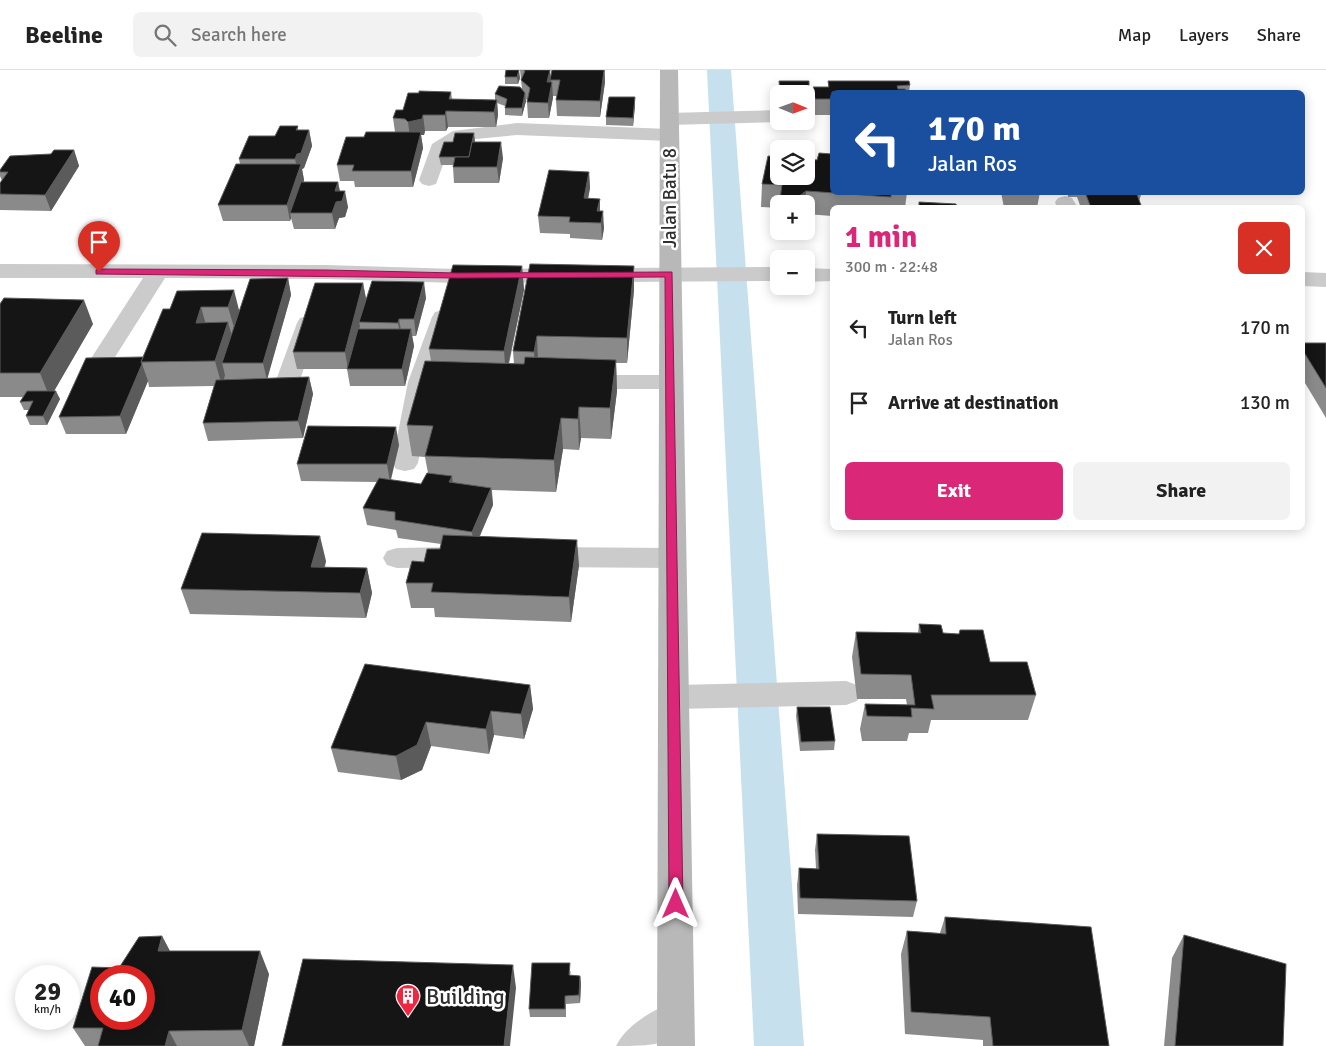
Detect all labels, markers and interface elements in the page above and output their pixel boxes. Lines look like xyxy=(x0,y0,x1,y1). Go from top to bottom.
search box xyxy=(133,12,483,57)
text: Beeline xyxy=(25,20,103,50)
icon: search xyxy=(151,21,179,49)
text: Search here xyxy=(191,23,287,47)
text: Map xyxy=(1118,24,1151,46)
text: Layers xyxy=(1179,24,1229,46)
text: Share xyxy=(1257,24,1301,46)
north arrow xyxy=(770,85,815,130)
map controls xyxy=(770,85,815,295)
text: 170 m xyxy=(928,107,1021,150)
icon: left xyxy=(845,110,910,175)
button: layers xyxy=(770,140,815,185)
street label: Jalan Batu 8 xyxy=(658,148,682,248)
text: Jalan Ros xyxy=(928,150,1017,177)
button: + xyxy=(770,195,815,240)
text: 1 min xyxy=(845,219,917,256)
pin xyxy=(78,221,120,272)
button: close xyxy=(1238,222,1290,274)
icon: arrive xyxy=(85,228,113,256)
button: − xyxy=(770,250,815,295)
text: 300 m · 22:48 xyxy=(845,257,938,277)
text: Turn left xyxy=(888,306,957,330)
icon: left xyxy=(845,314,873,342)
text: 170 m xyxy=(1240,316,1290,340)
text: Jalan Ros xyxy=(888,330,953,350)
icon: arrive xyxy=(845,389,873,417)
text: Arrive at destination xyxy=(888,391,1059,415)
text: 130 m xyxy=(1240,391,1290,415)
button: Exit xyxy=(845,462,1063,520)
button: Share xyxy=(1073,462,1290,520)
position arrow xyxy=(649,877,701,929)
speed limit sign: 40 xyxy=(90,965,155,1030)
text: 29 xyxy=(34,976,61,1007)
building icon: Building xyxy=(395,983,421,1017)
place label: Building xyxy=(426,983,505,1010)
text: km/h xyxy=(34,1002,61,1017)

